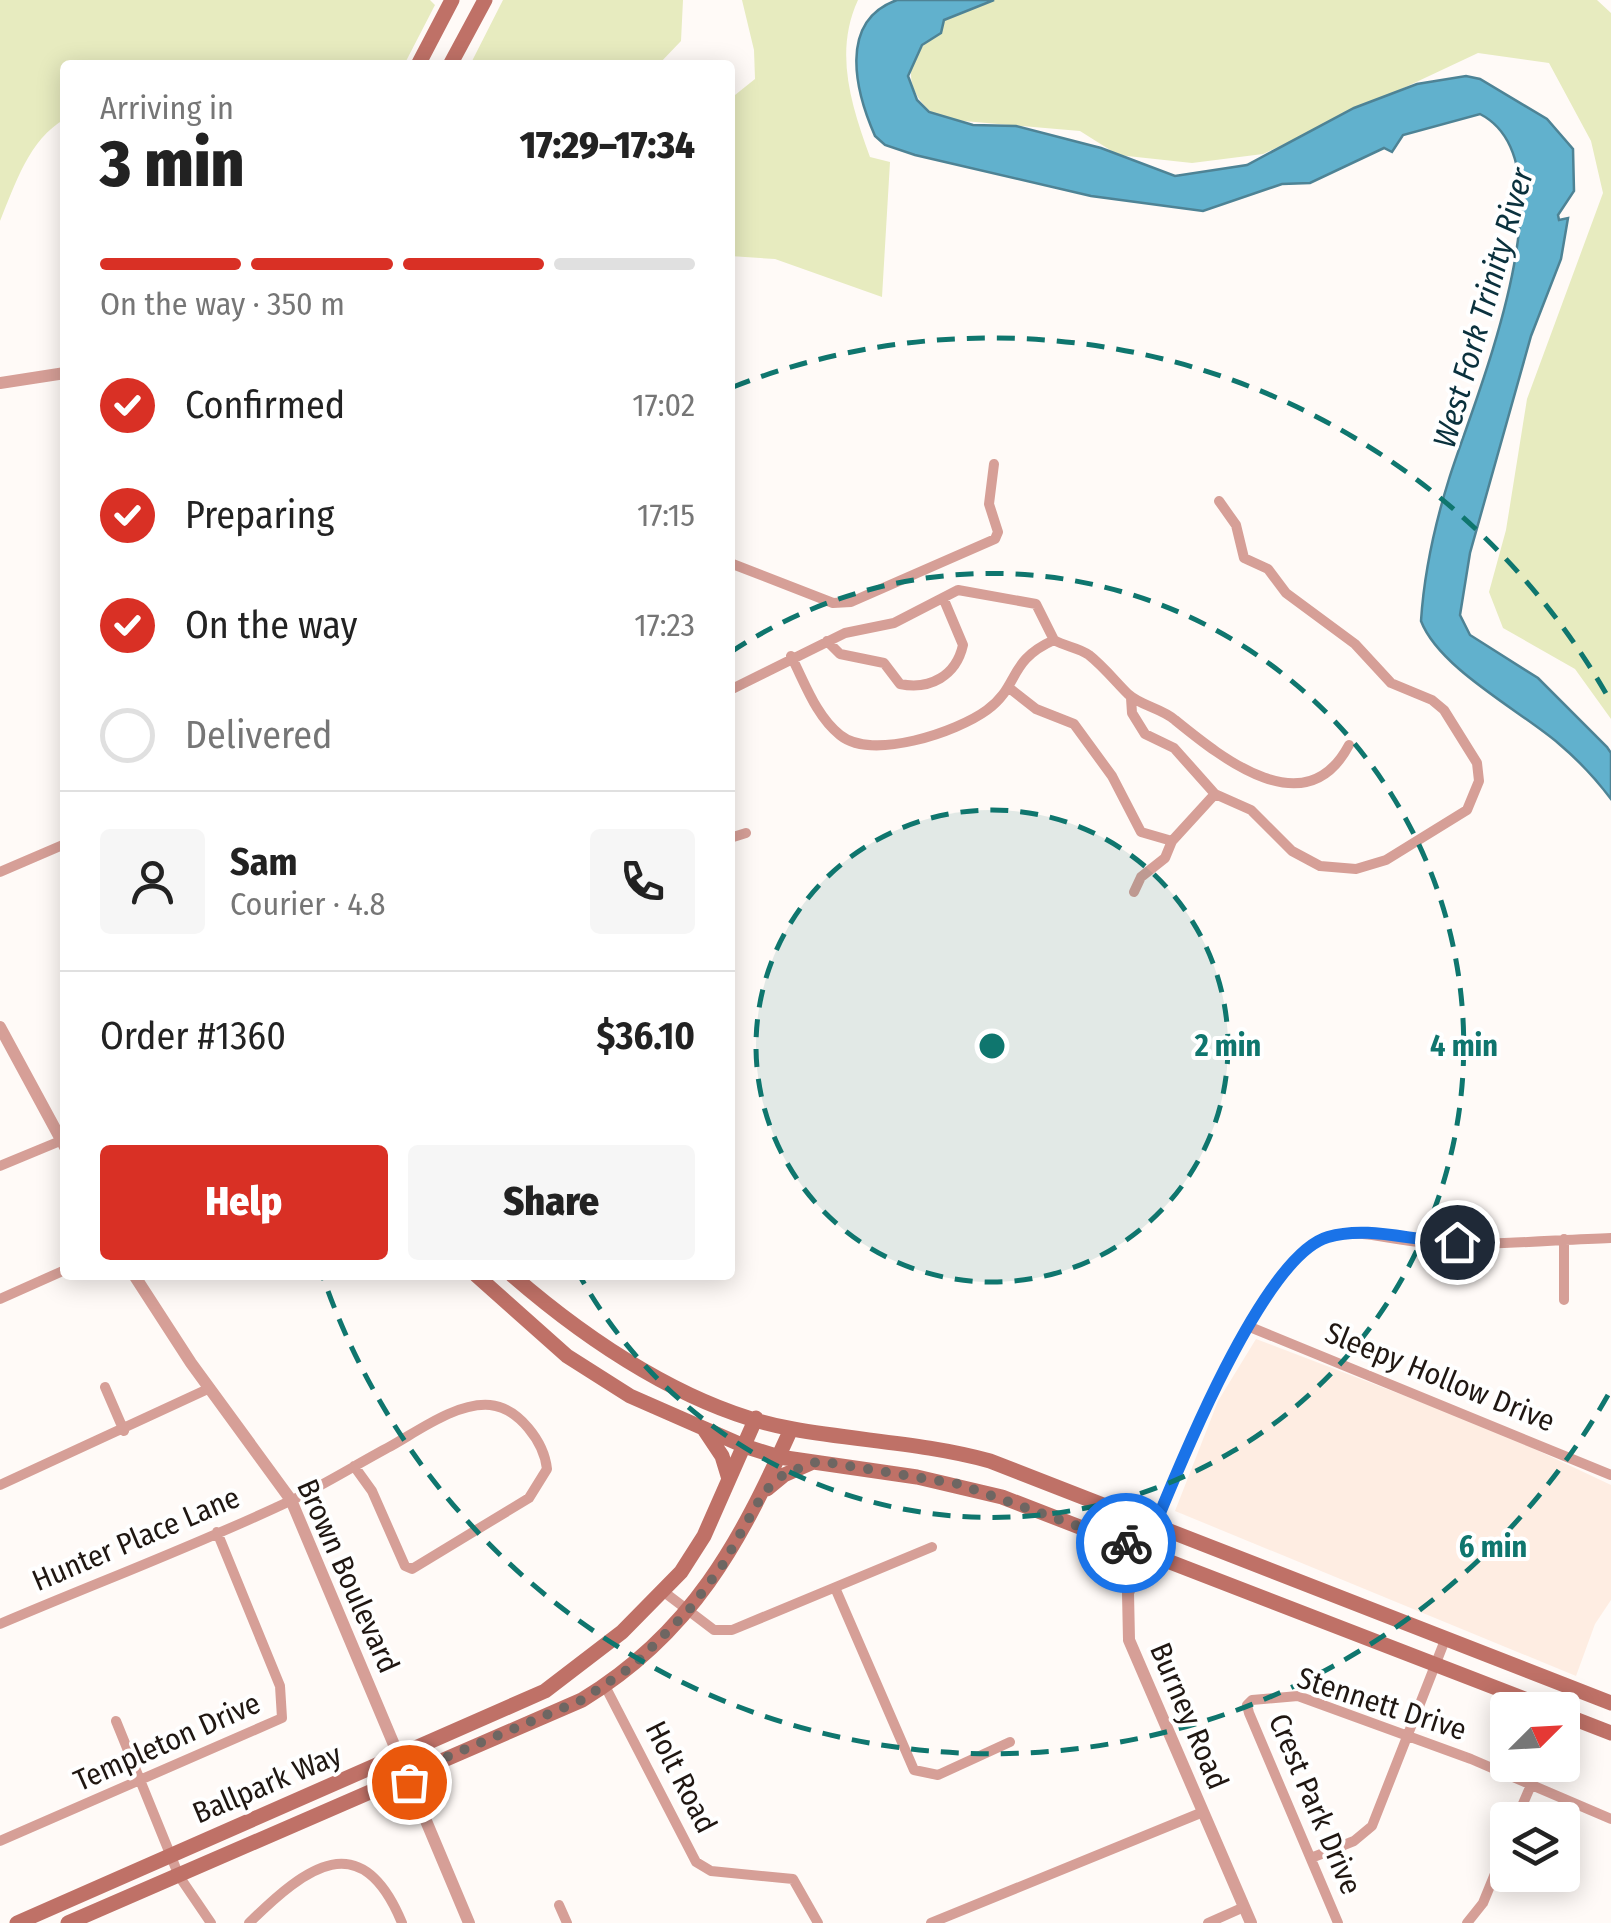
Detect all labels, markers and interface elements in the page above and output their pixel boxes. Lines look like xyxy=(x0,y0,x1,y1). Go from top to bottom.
text: Arriving in xyxy=(100,89,234,127)
text: 17:29–17:34 xyxy=(520,122,695,168)
text: 3 min xyxy=(100,125,245,203)
water label: West Fork Trinity River xyxy=(1425,163,1541,452)
text: On the way · 350 m xyxy=(100,285,345,323)
icon: check xyxy=(100,378,155,433)
text: Confirmed xyxy=(185,382,345,428)
text: 17:02 xyxy=(632,386,695,424)
icon: check xyxy=(100,488,155,543)
text: Preparing xyxy=(185,492,334,538)
text: 17:15 xyxy=(637,496,695,534)
icon: check xyxy=(100,598,155,653)
text: On the way xyxy=(185,602,357,648)
text: 17:23 xyxy=(634,606,695,644)
text: Delivered xyxy=(185,712,332,758)
button: person xyxy=(100,829,205,934)
button: phone xyxy=(590,829,695,934)
text: Sam xyxy=(230,839,298,885)
text: Courier · 4.8 xyxy=(230,885,386,923)
text: Order #1360 xyxy=(100,1013,286,1059)
text: $36.10 xyxy=(597,1013,695,1059)
centre of rings xyxy=(974,1028,1010,1064)
text: 2 min xyxy=(1194,1028,1261,1064)
text: 4 min xyxy=(1430,1028,1498,1064)
button: Help xyxy=(100,1145,388,1260)
button: Share xyxy=(408,1145,695,1260)
pin xyxy=(1415,1200,1500,1285)
icon: home xyxy=(1430,1215,1485,1270)
street label: Sleepy Hollow Drive xyxy=(1320,1315,1560,1439)
street label: Brown Boulevard xyxy=(289,1474,407,1678)
street label: Hunter Place Lane xyxy=(27,1479,245,1599)
courier xyxy=(1076,1493,1176,1593)
icon: bike xyxy=(1099,1516,1154,1571)
text: 6 min xyxy=(1459,1529,1527,1565)
street label: Burney Road xyxy=(1142,1637,1236,1795)
street label: Stennett Drive xyxy=(1293,1660,1471,1748)
street label: Templeton Drive xyxy=(68,1685,266,1799)
north arrow xyxy=(1490,1692,1580,1782)
map controls xyxy=(1490,1692,1580,1892)
street label: Crest Park Drive xyxy=(1261,1708,1369,1900)
street label: Holt Road xyxy=(638,1715,724,1839)
street label: Ballpark Way xyxy=(187,1736,347,1831)
pin xyxy=(367,1740,452,1825)
icon: bag xyxy=(382,1755,437,1810)
button: layers xyxy=(1490,1802,1580,1892)

